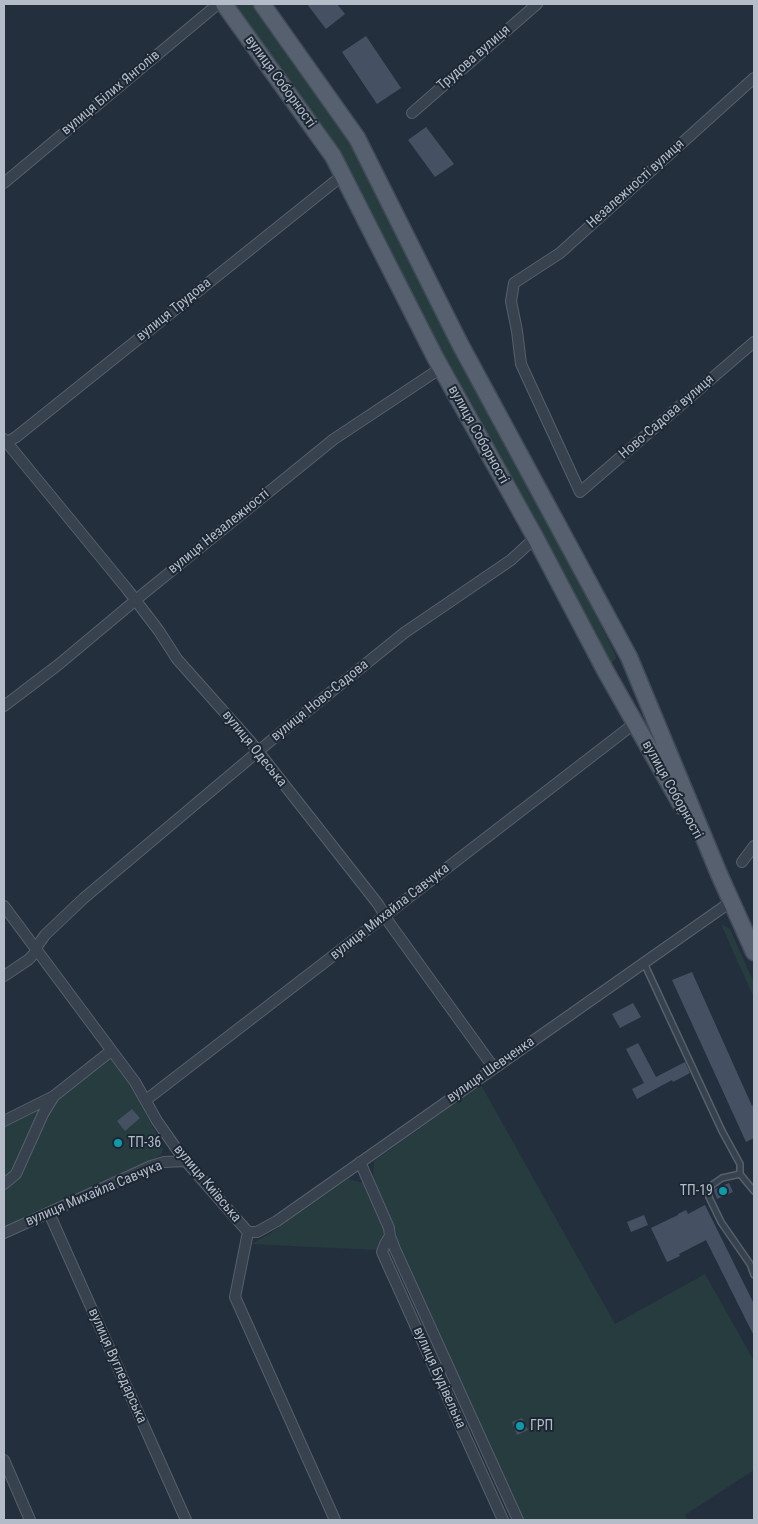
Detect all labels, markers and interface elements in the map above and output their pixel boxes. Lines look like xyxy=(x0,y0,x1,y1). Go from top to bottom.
street label: Трудова вулиця xyxy=(434,22,514,94)
street label: вулиця Соборності xyxy=(241,33,319,131)
street label: вулиця Білих Янголів xyxy=(58,47,164,139)
street label: Незалежності вулиця xyxy=(584,136,688,232)
street label: вулиця Трудова xyxy=(133,275,215,345)
street label: Ново-Садова вулиця xyxy=(616,371,718,463)
street label: вулиця Соборності xyxy=(444,383,512,487)
street label: вулиця Незалежності xyxy=(165,486,273,578)
street label: вулиця Ново-Садова xyxy=(268,657,372,745)
street label: вулиця Одеська xyxy=(218,707,290,791)
street label: вулиця Соборності xyxy=(638,738,706,842)
street label: вулиця Михайла Савчука xyxy=(327,860,453,964)
street label: вулиця Шевченка xyxy=(444,1034,538,1106)
place label: ТП-36 xyxy=(128,1135,161,1151)
marker: ТП-36 xyxy=(112,1137,124,1149)
street label: вулиця Київська xyxy=(170,1142,244,1226)
street label: вулиця Михайла Савчука xyxy=(23,1158,165,1230)
place label: ТП-19 xyxy=(680,1183,713,1199)
marker: ТП-19 xyxy=(717,1185,729,1197)
street label: вулиця Вугледарська xyxy=(84,1306,150,1426)
street label: вулиця Будівельна xyxy=(409,1325,469,1431)
place label: ГРП xyxy=(530,1418,553,1434)
marker: ГРП xyxy=(514,1420,526,1432)

